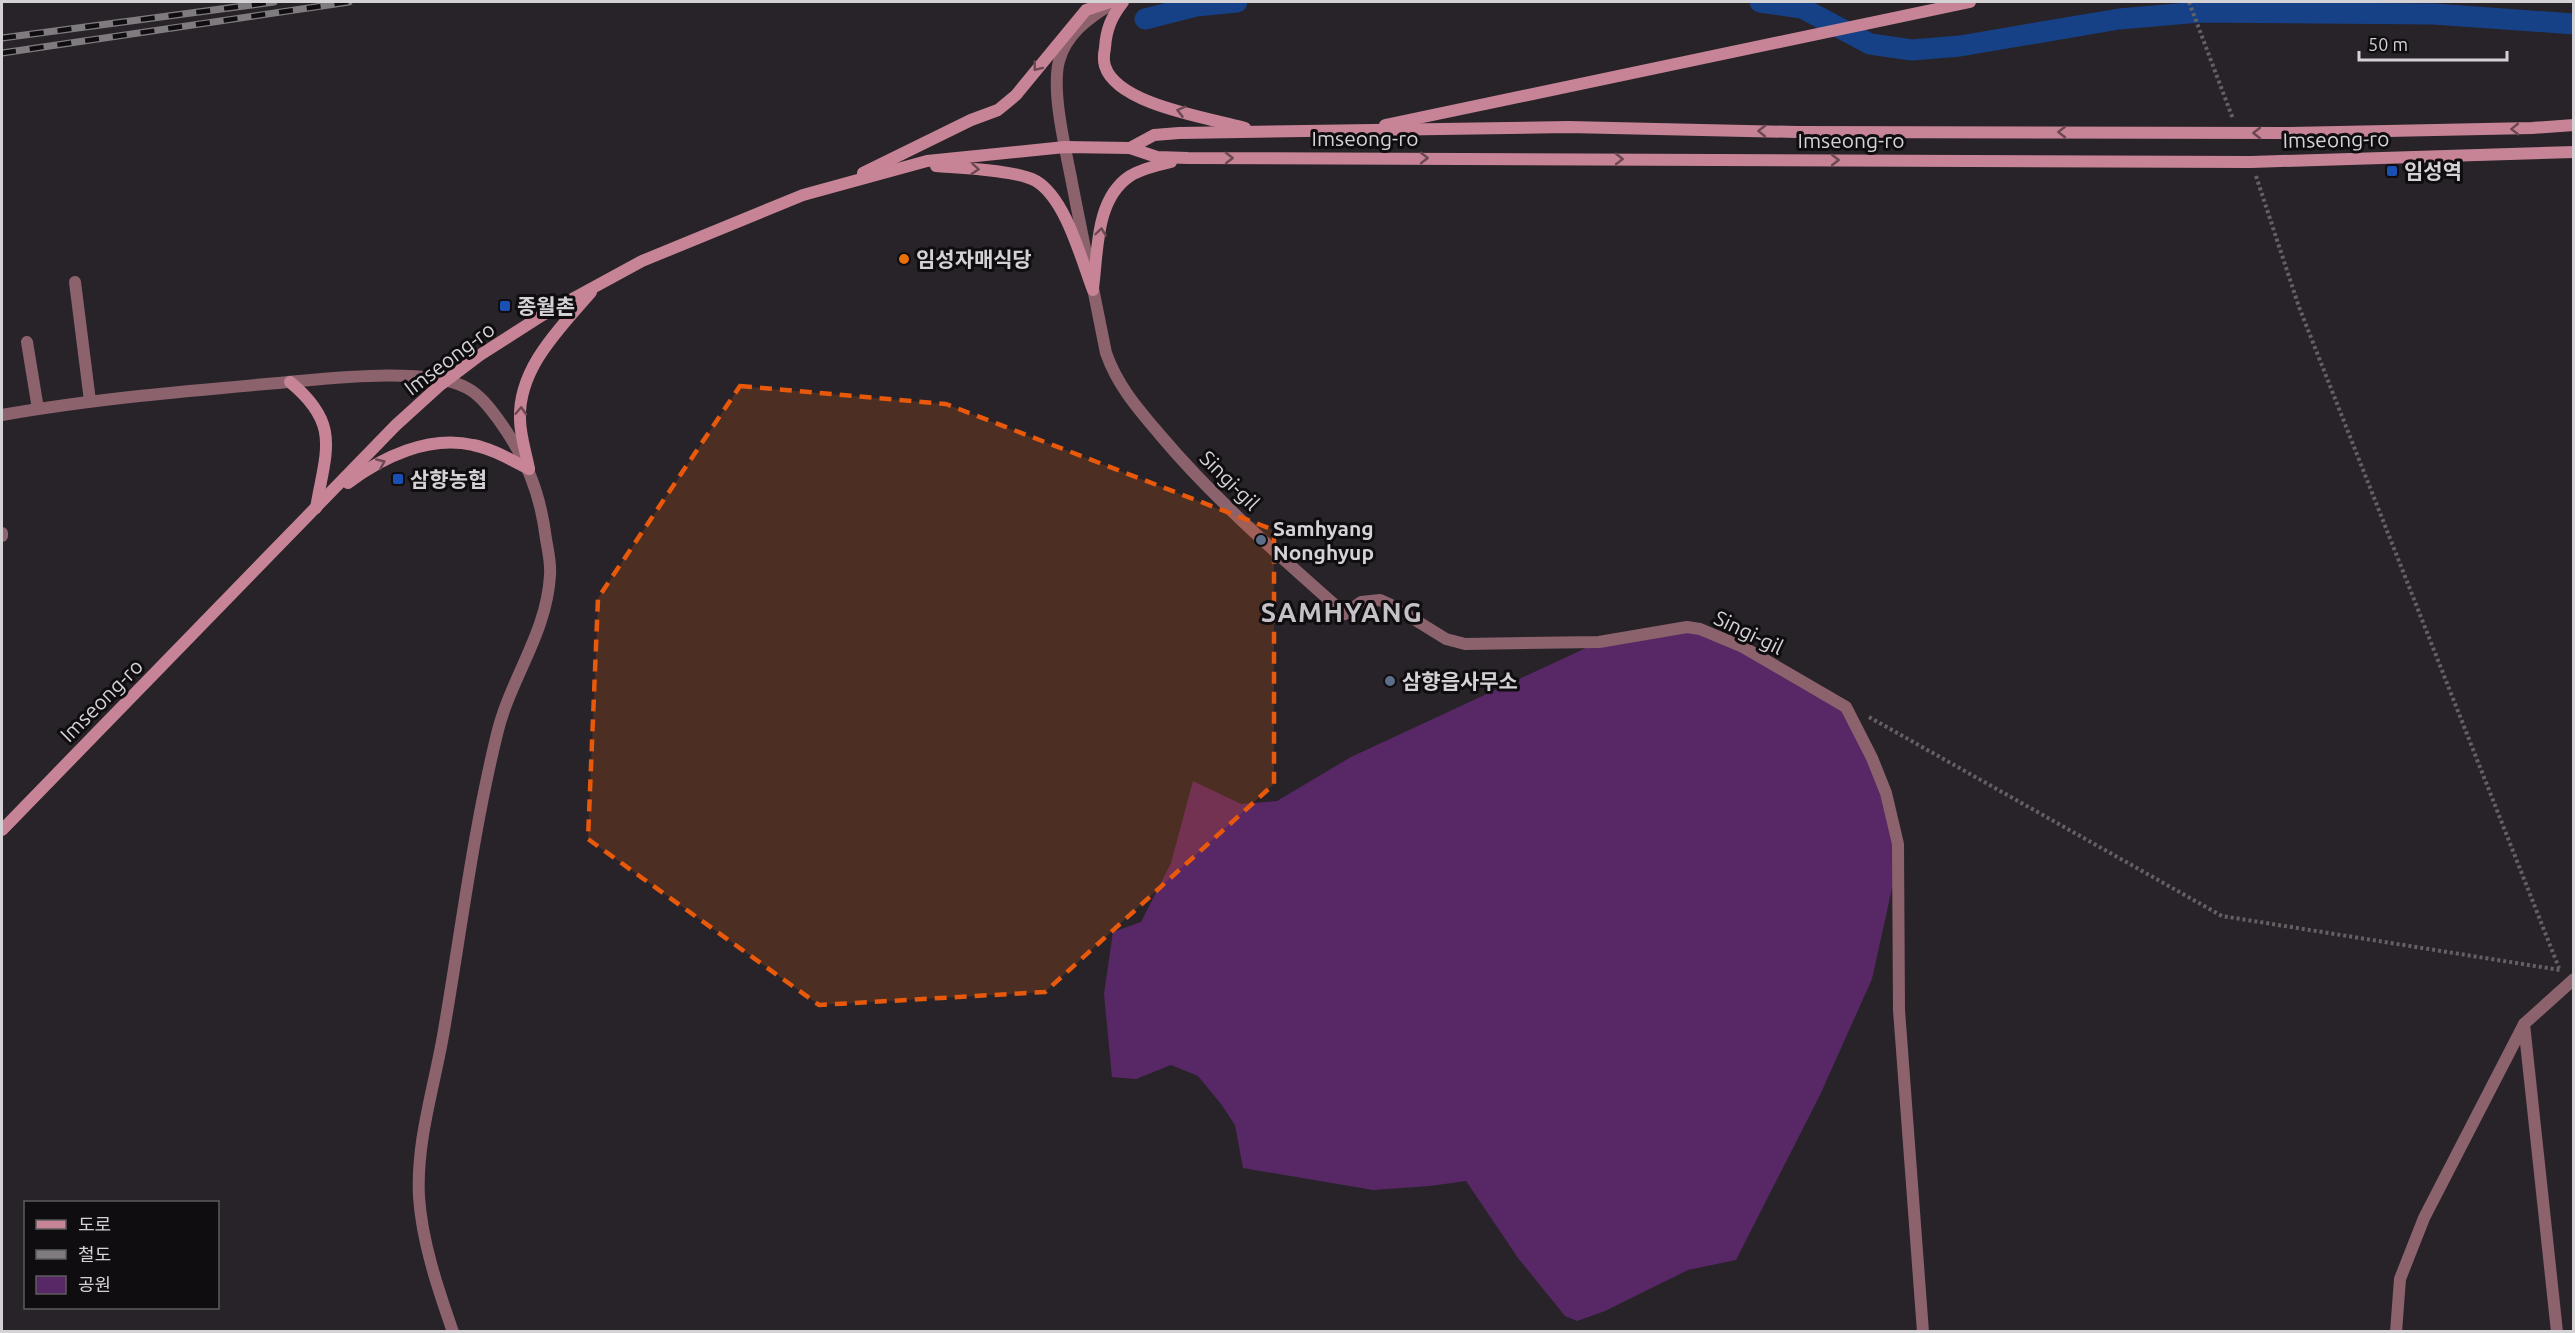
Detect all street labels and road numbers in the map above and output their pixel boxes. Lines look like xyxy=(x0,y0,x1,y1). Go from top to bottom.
street label: Imseong-ro xyxy=(1312,126,1418,150)
street label: Imseong-ro xyxy=(2282,126,2390,152)
street label: Imseong-ro xyxy=(1798,128,1904,152)
street label: Imseong-ro xyxy=(399,316,499,400)
street label: Singi-gil xyxy=(1195,445,1265,515)
street label: Singi-gil xyxy=(1710,605,1788,659)
street label: Imseong-ro xyxy=(55,654,147,746)

